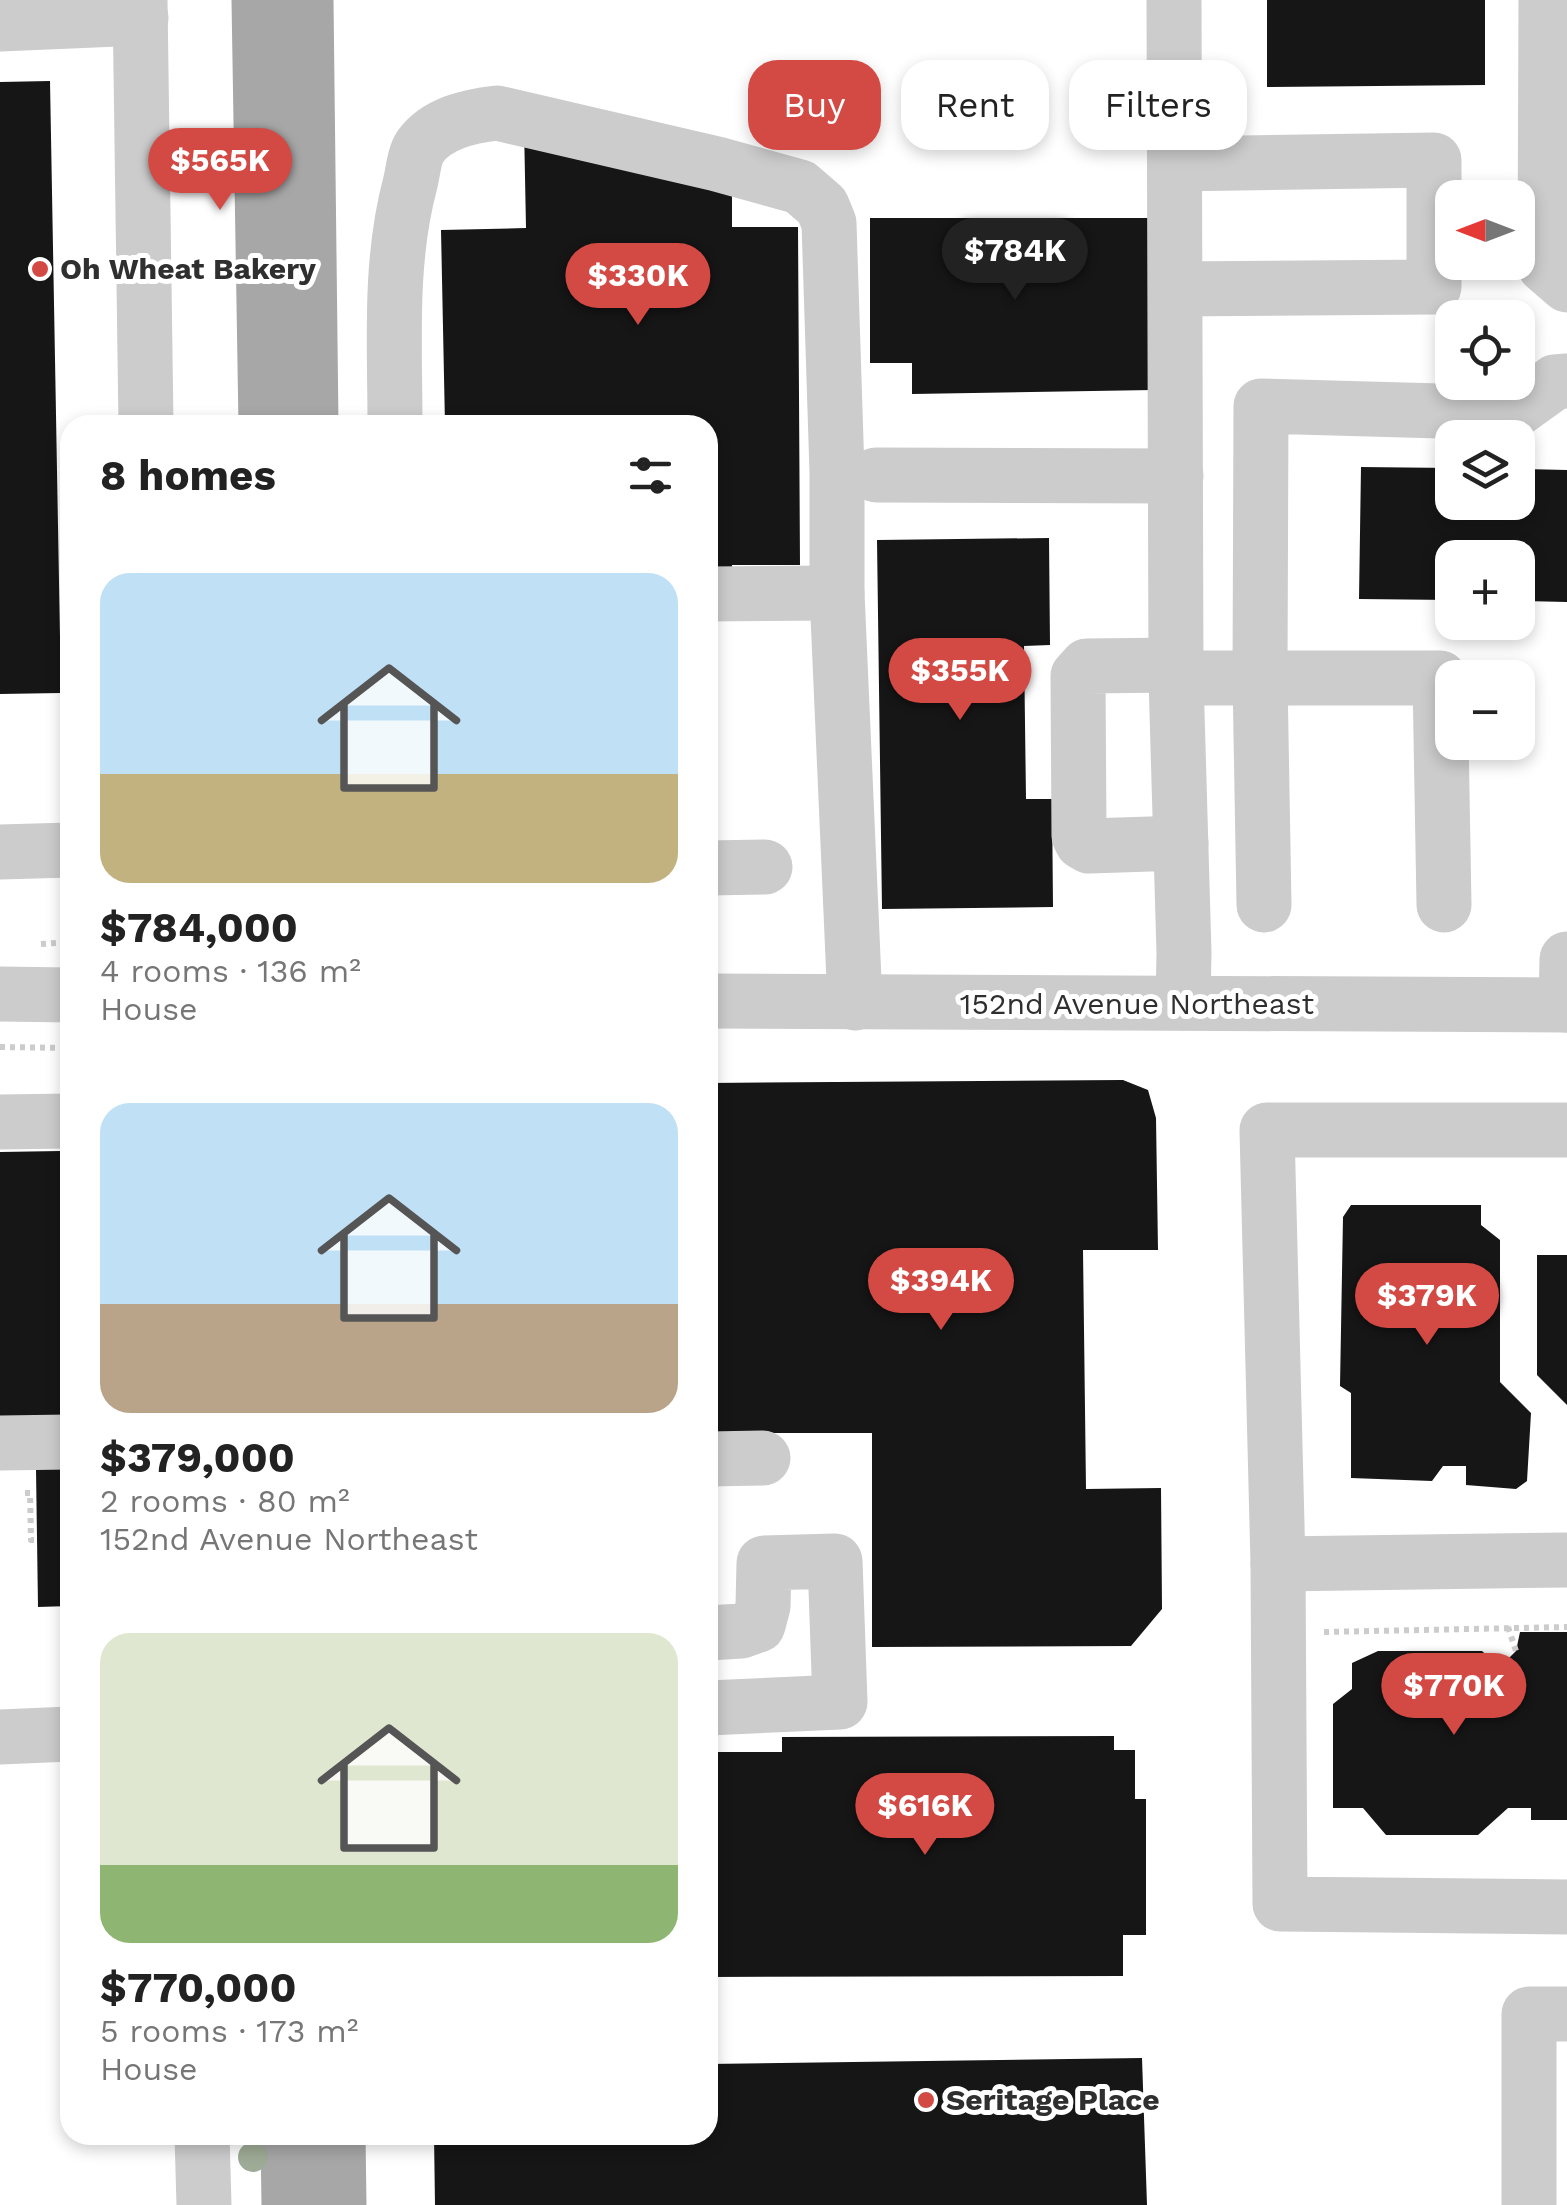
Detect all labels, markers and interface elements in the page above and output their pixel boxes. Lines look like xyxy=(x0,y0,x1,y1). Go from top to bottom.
chip: Buy xyxy=(748,60,881,150)
chip: Rent xyxy=(901,60,1049,150)
chip: Filters xyxy=(1069,60,1247,150)
pin: $565K xyxy=(150,128,290,213)
text: $565K xyxy=(170,141,270,179)
north arrow xyxy=(1435,180,1535,280)
map controls xyxy=(1435,180,1535,760)
pin: $784K xyxy=(945,218,1085,303)
text: $784K xyxy=(964,231,1066,269)
pin: $330K xyxy=(568,243,708,328)
place label: Oh Wheat Bakery xyxy=(60,251,316,286)
text: $330K xyxy=(587,256,689,294)
marker: Oh Wheat Bakery xyxy=(29,258,51,280)
button: locate xyxy=(1435,300,1535,400)
button: layers xyxy=(1435,420,1535,520)
icon: filters xyxy=(623,448,678,503)
text: 8 homes xyxy=(100,451,276,500)
button: + xyxy=(1435,540,1535,640)
icon: home xyxy=(299,638,479,818)
pin: $355K xyxy=(890,638,1030,723)
text: $355K xyxy=(911,651,1009,689)
button: − xyxy=(1435,660,1535,760)
text: $784,000 xyxy=(100,903,298,952)
text: 4 rooms · 136 m² xyxy=(100,952,361,990)
street label: 152nd Avenue Northeast xyxy=(960,986,1315,1021)
text: House xyxy=(100,990,198,1028)
icon: home xyxy=(299,1168,479,1348)
pin: $394K xyxy=(871,1248,1011,1333)
text: $394K xyxy=(890,1261,992,1299)
pin: $379K xyxy=(1357,1263,1497,1348)
text: $379K xyxy=(1377,1276,1477,1314)
text: $379,000 xyxy=(100,1433,295,1482)
text: 2 rooms · 80 m² xyxy=(100,1482,350,1520)
text: 152nd Avenue Northeast xyxy=(100,1520,478,1558)
pin: $770K xyxy=(1384,1653,1524,1738)
text: $770K xyxy=(1403,1666,1505,1704)
icon: home xyxy=(299,1698,479,1878)
pin: $616K xyxy=(855,1773,995,1858)
text: $616K xyxy=(877,1786,973,1824)
text: $770,000 xyxy=(100,1963,296,2012)
text: 5 rooms · 173 m² xyxy=(100,2012,358,2050)
text: House xyxy=(100,2050,198,2088)
place label: Seritage Place xyxy=(946,2082,1160,2117)
marker: Seritage Place xyxy=(915,2089,937,2111)

